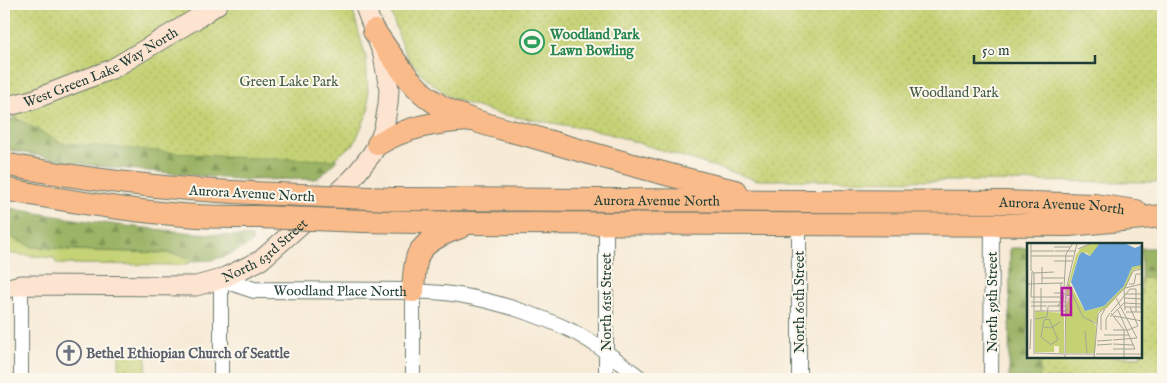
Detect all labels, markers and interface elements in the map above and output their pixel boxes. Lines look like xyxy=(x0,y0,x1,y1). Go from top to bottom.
street label: West Green Lake Way North xyxy=(22,23,182,112)
place label: Woodland Park Lawn Bowling xyxy=(549,26,640,60)
sports icon: Woodland Park Lawn Bowling xyxy=(519,29,545,55)
scale bar xyxy=(974,32,1096,64)
text: 50 m xyxy=(982,41,1010,60)
park label: Green Lake Park xyxy=(239,73,339,91)
park label: Woodland Park xyxy=(909,84,999,102)
street label: Aurora Avenue North xyxy=(188,182,316,206)
street label: Aurora Avenue North xyxy=(593,192,721,211)
street label: Aurora Avenue North xyxy=(998,194,1126,219)
street label: North 63rd Street xyxy=(219,215,312,287)
inset map xyxy=(1027,243,1142,358)
street label: North 60th Street xyxy=(791,251,809,353)
street label: North 59th Street xyxy=(984,251,1002,352)
street label: North 61st Street xyxy=(598,253,616,351)
street label: Woodland Place North xyxy=(274,282,407,301)
church icon: Bethel Ethiopian Church of Seattle xyxy=(56,340,82,366)
place label: Bethel Ethiopian Church of Seattle xyxy=(86,345,290,363)

